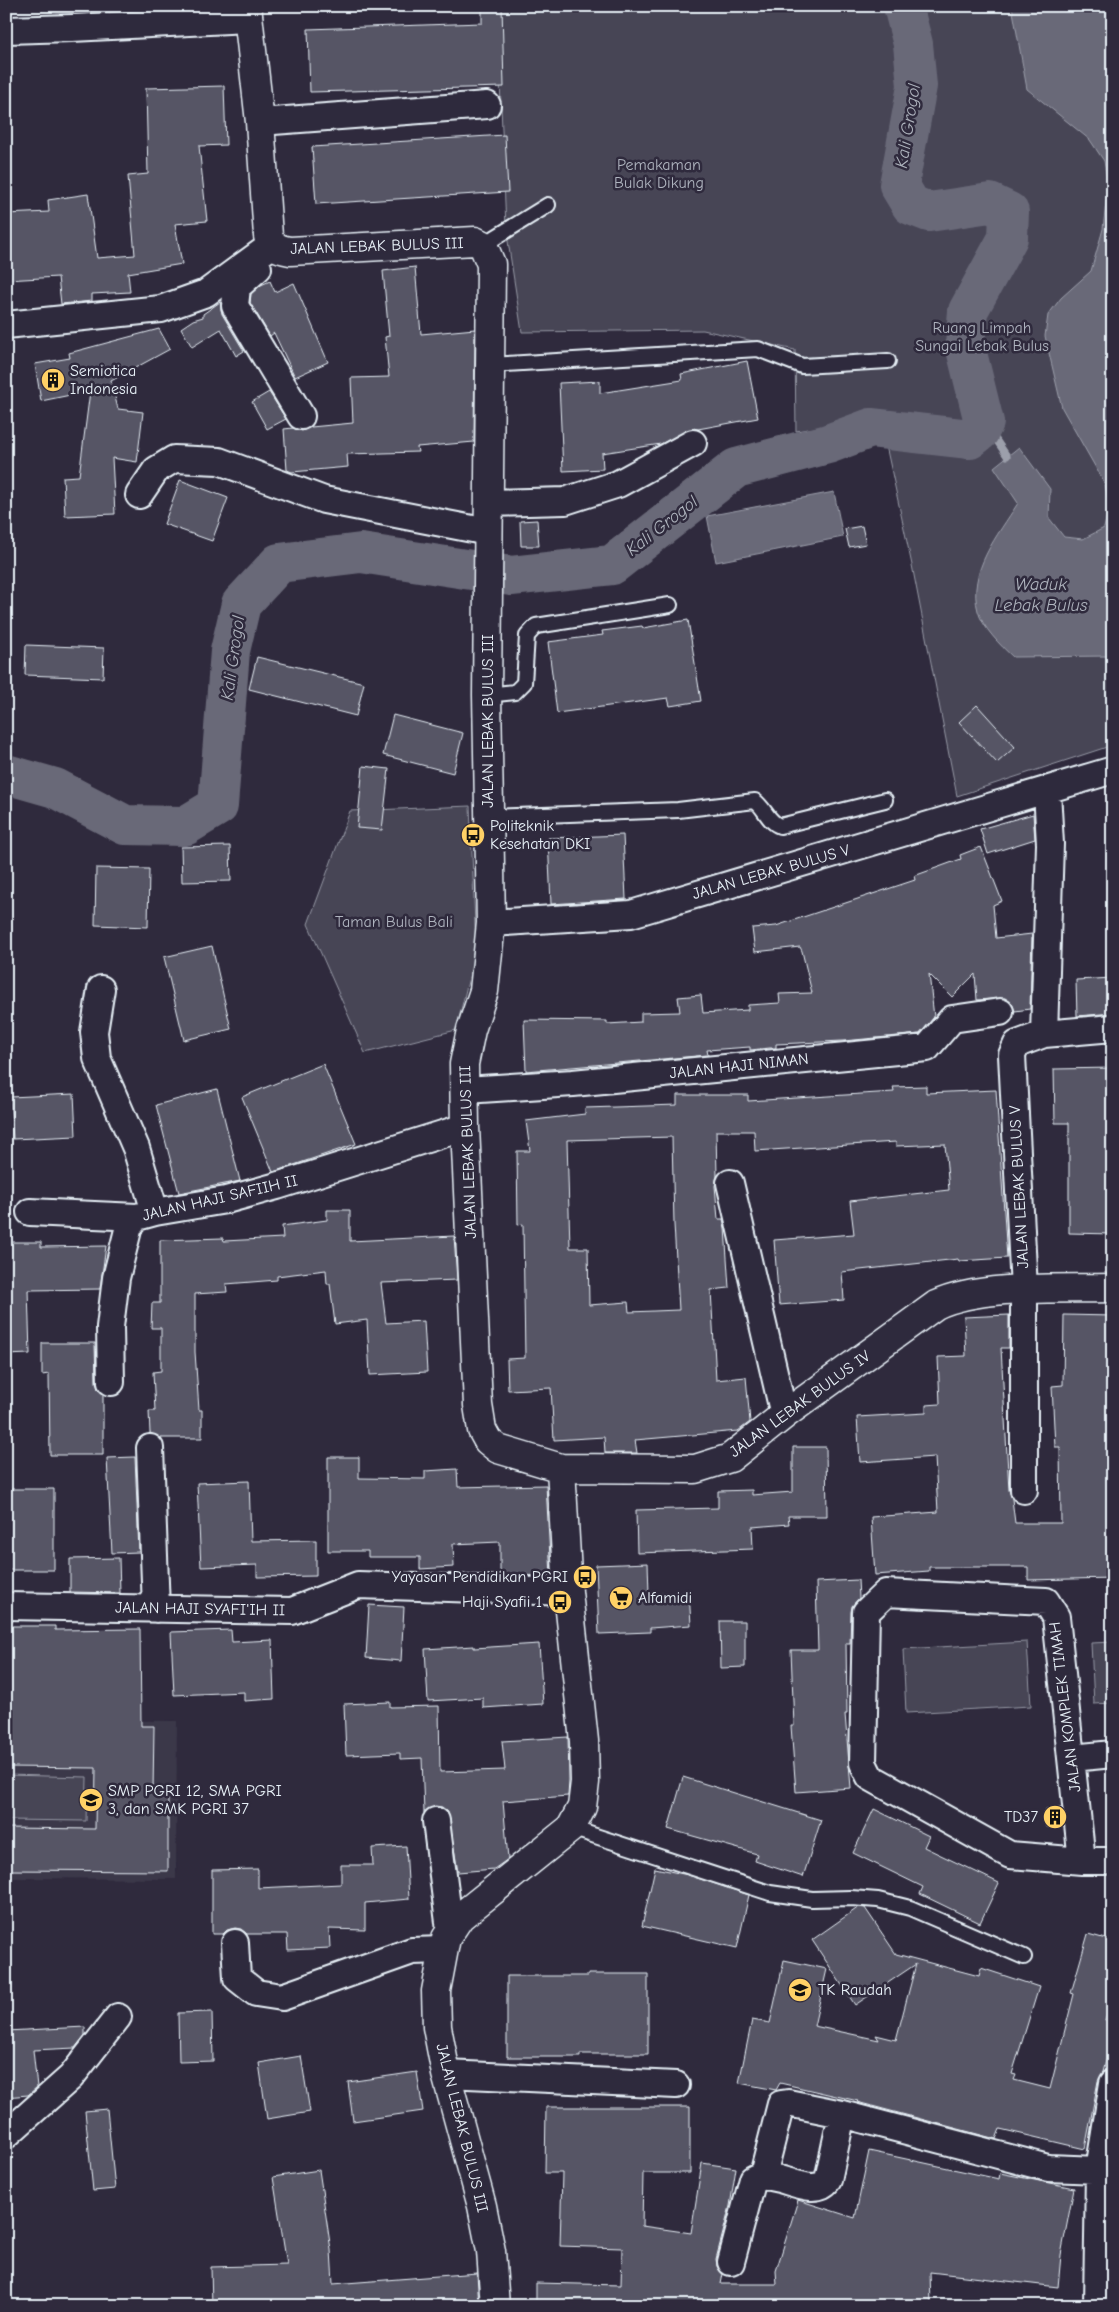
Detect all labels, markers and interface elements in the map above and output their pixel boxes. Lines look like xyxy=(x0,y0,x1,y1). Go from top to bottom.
water label: Kali Grogol xyxy=(891,81,925,170)
park label: Pemakaman Bulak Dikung xyxy=(614,156,704,192)
street label: JALAN LEBAK BULUS III xyxy=(290,234,464,258)
park label: Ruang Limpah Sungai Lebak Bulus xyxy=(915,319,1049,355)
place label: Semiotica Indonesia xyxy=(70,362,137,398)
building icon: Semiotica Indonesia xyxy=(40,367,66,393)
water label: Kali Grogol xyxy=(622,491,703,560)
water label: Waduk Lebak Bulus xyxy=(994,574,1088,616)
water label: Kali Grogol xyxy=(217,613,249,702)
street label: JALAN LEBAK BULUS III xyxy=(479,634,497,808)
place label: Politeknik Kesehatan DKI xyxy=(490,817,590,853)
bus stop icon: Politeknik Kesehatan DKI xyxy=(460,822,486,848)
street label: JALAN LEBAK BULUS V xyxy=(690,841,852,903)
park label: Taman Bulus Bali xyxy=(335,913,453,931)
street label: JALAN HAJI NIMAN xyxy=(669,1050,809,1082)
street label: JALAN LEBAK BULUS III xyxy=(456,1065,480,1239)
street label: JALAN LEBAK BULUS V xyxy=(1006,1105,1032,1269)
street label: JALAN HAJI SAFIIH II xyxy=(141,1171,299,1225)
street label: JALAN LEBAK BULUS IV xyxy=(726,1347,874,1461)
bus stop icon: Yayasan Pendidikan PGRI xyxy=(572,1564,598,1590)
place label: Yayasan Pendidikan PGRI xyxy=(392,1568,568,1586)
supermarket icon: Alfamidi xyxy=(608,1585,634,1611)
bus stop icon: Haji Syafii 1 xyxy=(547,1589,573,1615)
place label: Alfamidi xyxy=(638,1589,692,1607)
place label: Haji Syafii 1 xyxy=(462,1593,542,1611)
street label: JALAN HAJI SYAFI'IH II xyxy=(115,1599,285,1619)
street label: JALAN KOMPLEK TIMAH xyxy=(1046,1621,1084,1793)
place label: SMP PGRI 12, SMA PGRI 3, dan SMK PGRI 37 xyxy=(108,1782,282,1818)
school or university icon: SMP PGRI 12, SMA PGRI 3, dan SMK PGRI 37 xyxy=(78,1787,104,1813)
building icon: TD37 xyxy=(1042,1804,1068,1830)
place label: TD37 xyxy=(1004,1808,1038,1826)
school or university icon: TK Raudah xyxy=(787,1977,813,2003)
place label: TK Raudah xyxy=(818,1981,892,1999)
street label: JALAN LEBAK BULUS III xyxy=(432,2042,492,2214)

